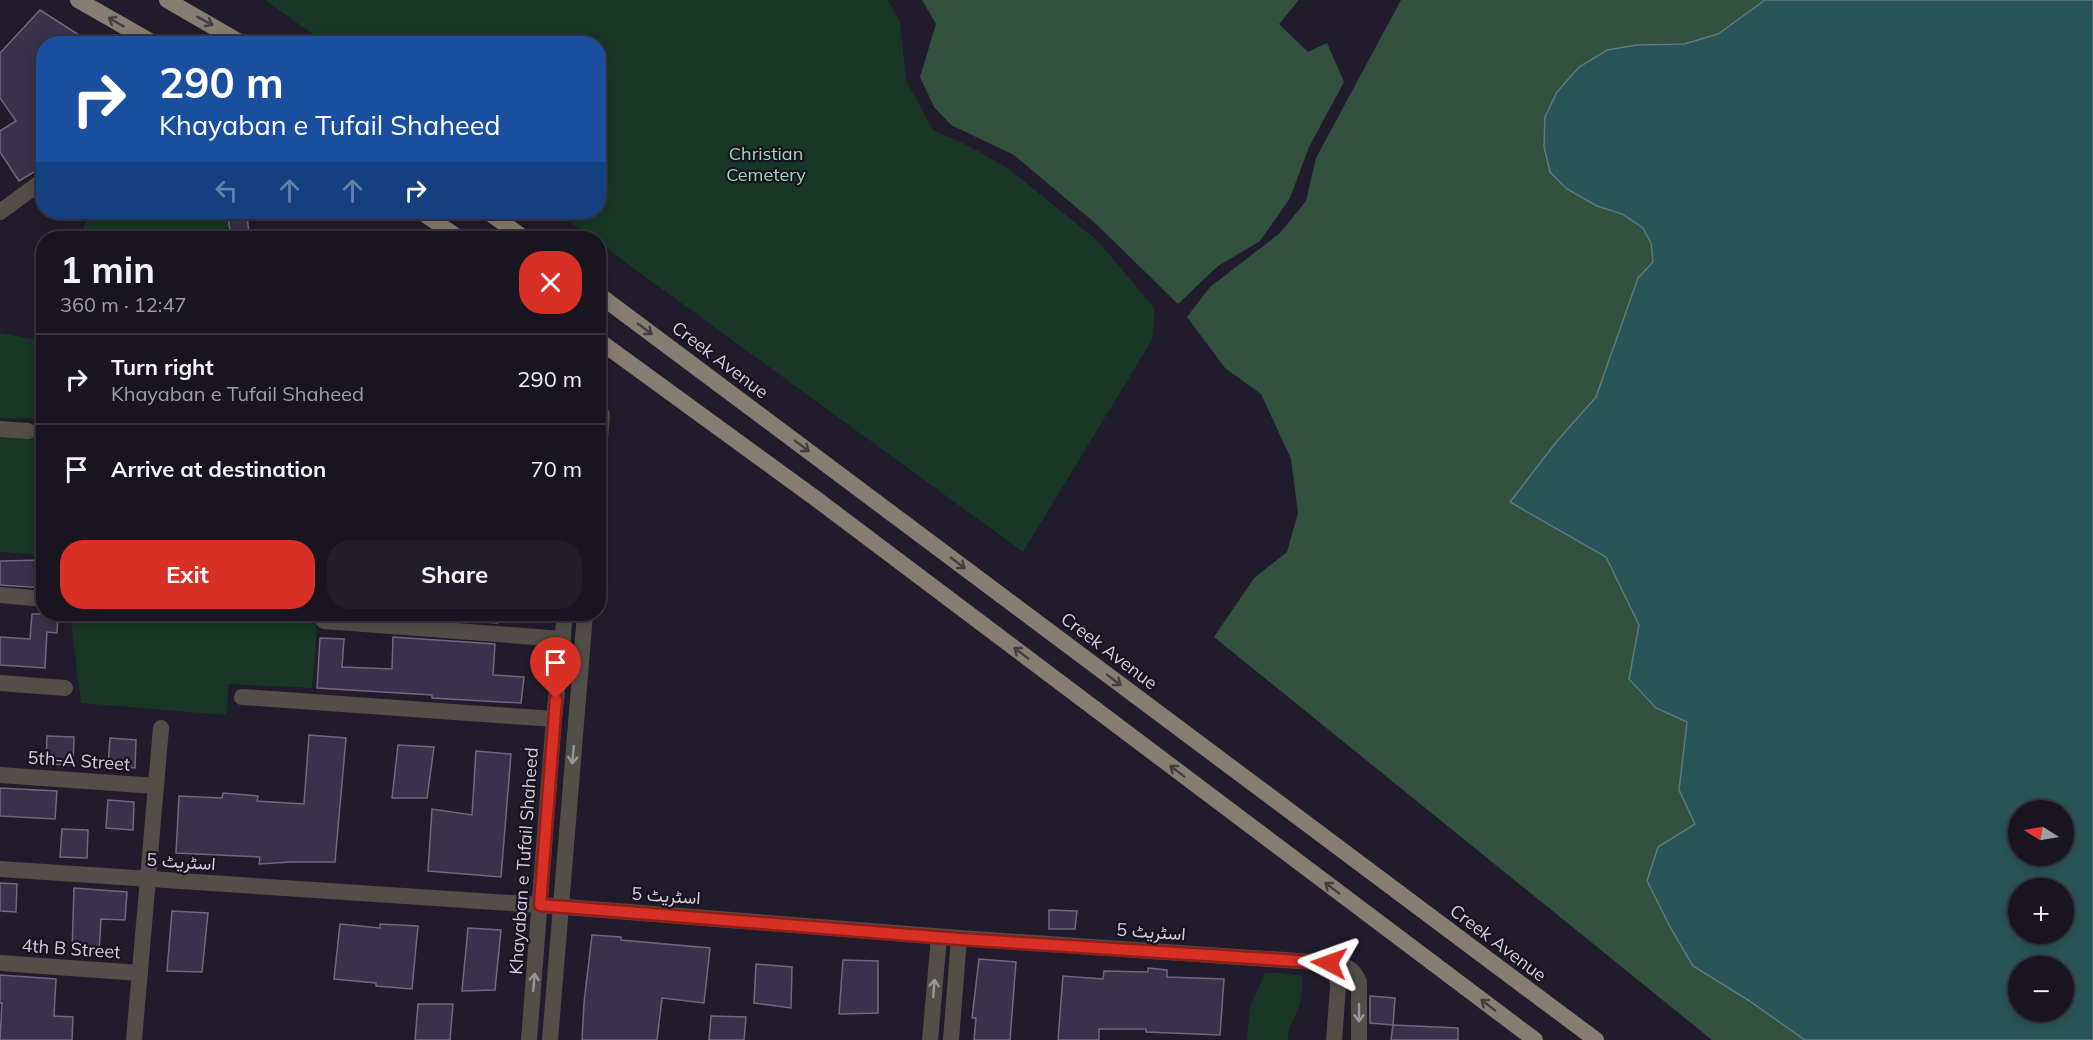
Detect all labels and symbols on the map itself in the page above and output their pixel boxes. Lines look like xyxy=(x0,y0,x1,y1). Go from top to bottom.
one-way arrow xyxy=(196,15,213,27)
one-way arrow xyxy=(108,16,126,27)
park label: Christian Cemetery xyxy=(726,142,806,186)
street label: Creek Avenue xyxy=(667,316,773,403)
one-way arrow xyxy=(637,323,653,336)
one-way arrow xyxy=(793,440,809,452)
one-way arrow xyxy=(949,557,965,569)
street label: Creek Avenue xyxy=(1056,607,1162,694)
pin xyxy=(530,637,581,699)
one-way arrow xyxy=(1013,647,1029,660)
one-way arrow xyxy=(1105,673,1121,686)
street label: 5th-A Street xyxy=(27,745,131,776)
one-way arrow xyxy=(567,745,578,765)
street label: Khayaban e Tufail Shaheed xyxy=(504,747,543,975)
one-way arrow xyxy=(1169,764,1185,777)
north arrow xyxy=(2008,800,2074,866)
street label: اسٹریٹ 5 xyxy=(146,848,216,875)
street label: اسٹریٹ 5 xyxy=(631,882,701,909)
one-way arrow xyxy=(1325,882,1341,894)
street label: Creek Avenue xyxy=(1445,899,1551,986)
street label: اسٹریٹ 5 xyxy=(1116,918,1186,945)
position arrow xyxy=(1297,931,1361,995)
street label: 4th B Street xyxy=(21,934,121,963)
one-way arrow xyxy=(529,972,540,992)
one-way arrow xyxy=(929,979,940,999)
one-way arrow xyxy=(1481,999,1497,1011)
one-way arrow xyxy=(1353,1002,1365,1022)

